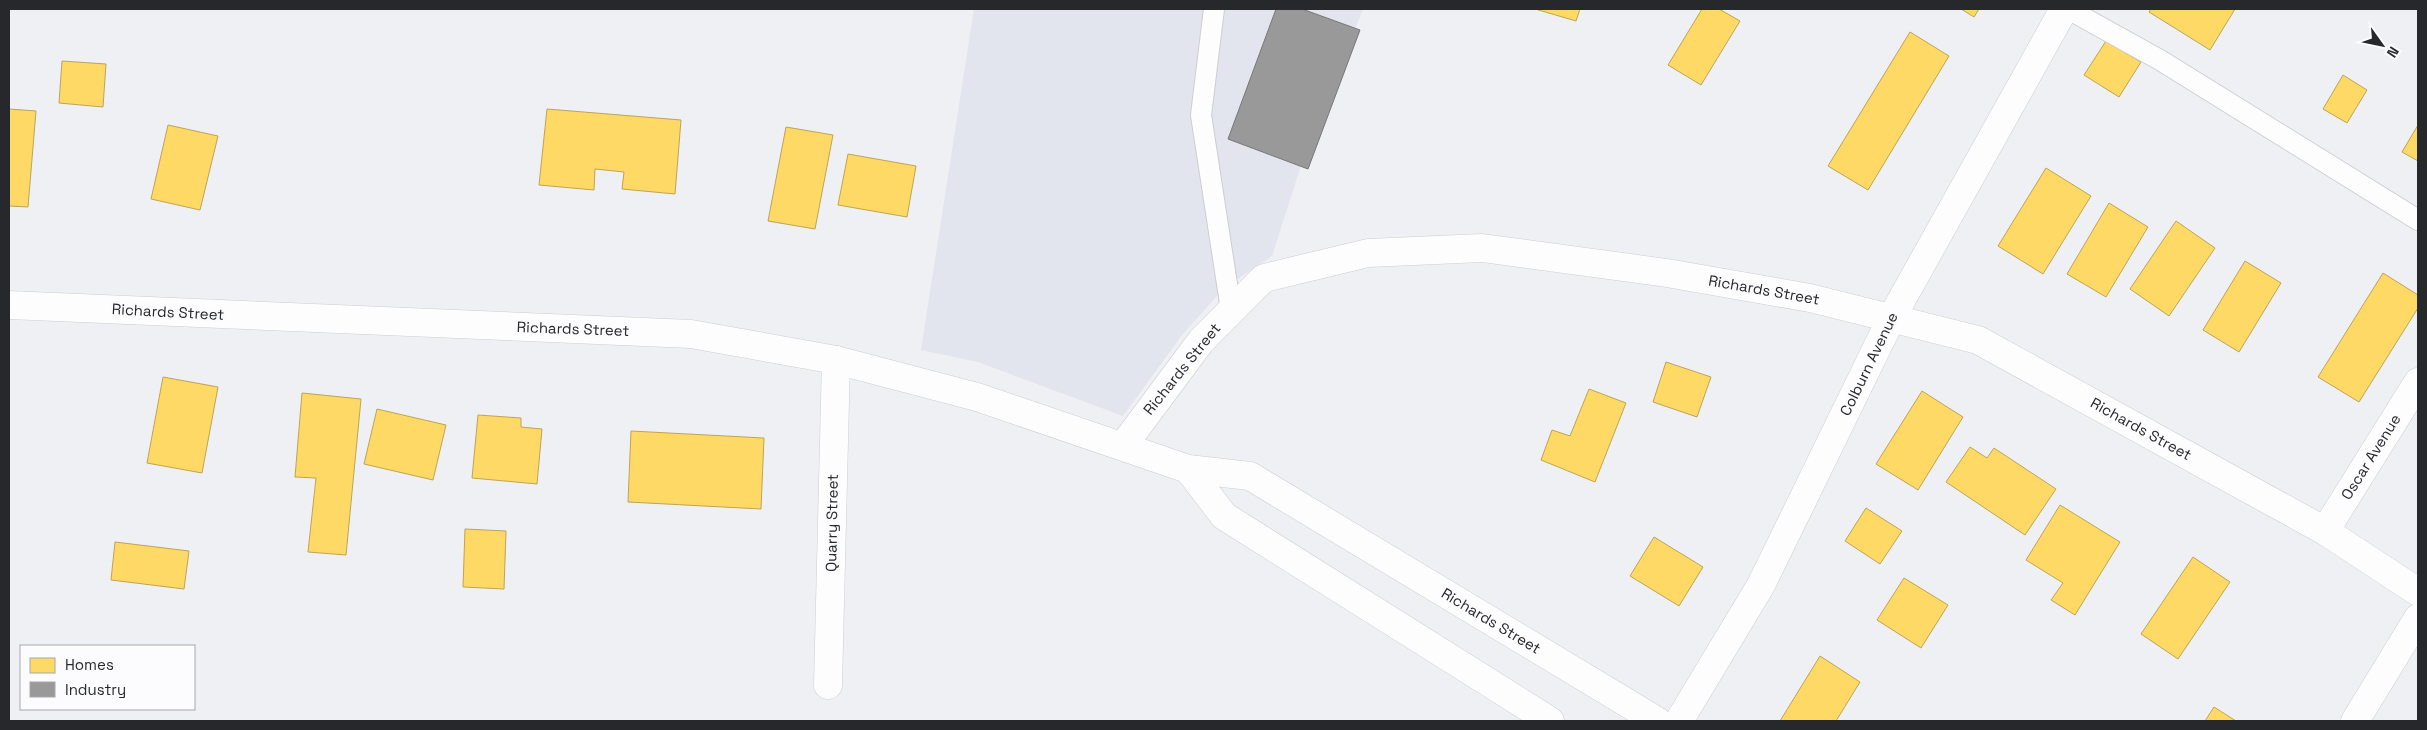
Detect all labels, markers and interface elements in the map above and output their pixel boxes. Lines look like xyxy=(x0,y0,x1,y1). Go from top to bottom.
north arrow xyxy=(2357,20,2407,70)
text: N xyxy=(2383,43,2403,61)
street label: Richards Street xyxy=(1707,270,1821,309)
street label: Richards Street xyxy=(111,299,225,324)
street label: Colburn Avenue xyxy=(1835,309,1902,419)
street label: Richards Street xyxy=(516,317,630,340)
street label: Richards Street xyxy=(1139,319,1224,418)
street label: Richards Street xyxy=(2087,393,2195,464)
street label: Oscar Avenue xyxy=(2337,410,2405,503)
street label: Quarry Street xyxy=(821,474,842,572)
street label: Richards Street xyxy=(1438,583,1544,658)
legend xyxy=(20,645,195,710)
text: Homes xyxy=(65,655,114,674)
text: Industry xyxy=(65,680,126,699)

